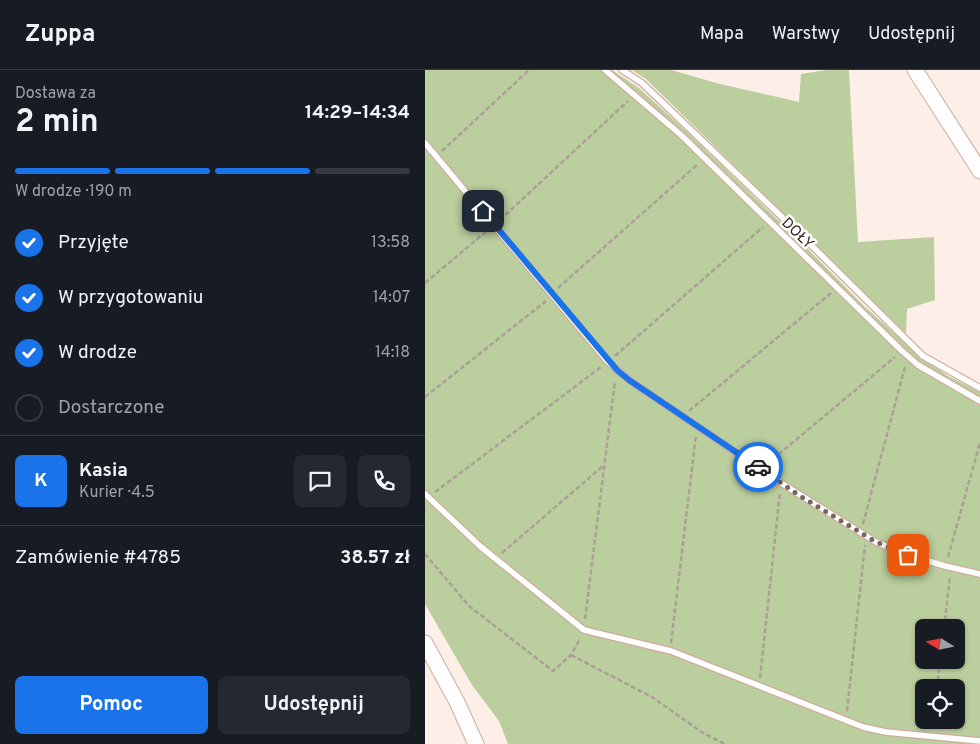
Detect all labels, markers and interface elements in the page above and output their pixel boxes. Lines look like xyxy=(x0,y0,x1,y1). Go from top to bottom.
text: Zuppa xyxy=(25,20,95,50)
text: Mapa xyxy=(700,23,744,46)
text: Warstwy xyxy=(772,23,840,46)
text: Udostępnij xyxy=(868,23,955,46)
text: Dostawa za xyxy=(15,84,96,104)
text: 14:29–14:34 xyxy=(305,101,410,125)
text: 2 min xyxy=(15,103,99,143)
text: W drodze · 190 m xyxy=(15,182,132,202)
pin xyxy=(462,190,504,232)
icon: home xyxy=(469,197,497,225)
street label: DOŁY xyxy=(777,214,817,254)
icon: check xyxy=(15,229,43,257)
text: Przyjęte xyxy=(58,231,129,255)
text: 13:58 xyxy=(371,233,410,253)
icon: check xyxy=(15,284,43,312)
text: W przygotowaniu xyxy=(58,286,204,310)
text: 14:07 xyxy=(373,288,410,308)
icon: check xyxy=(15,339,43,367)
text: W drodze xyxy=(58,341,137,365)
text: 14:18 xyxy=(375,343,410,363)
text: Dostarczone xyxy=(58,396,164,420)
courier xyxy=(733,442,783,492)
icon: car xyxy=(744,453,772,481)
button: chat xyxy=(294,455,346,507)
button: phone xyxy=(358,455,410,507)
text: Kasia xyxy=(79,459,128,483)
text: K xyxy=(34,469,48,493)
text: Kurier · 4.5 xyxy=(79,483,155,503)
pin xyxy=(887,534,929,576)
icon: bag xyxy=(894,541,922,569)
text: Zamówienie #4785 xyxy=(15,546,181,570)
text: 38.57 zł xyxy=(340,546,410,570)
north arrow xyxy=(915,619,965,669)
map controls xyxy=(915,619,965,729)
button: Pomoc xyxy=(15,676,208,734)
button: Udostępnij xyxy=(218,676,410,734)
button: locate xyxy=(915,679,965,729)

